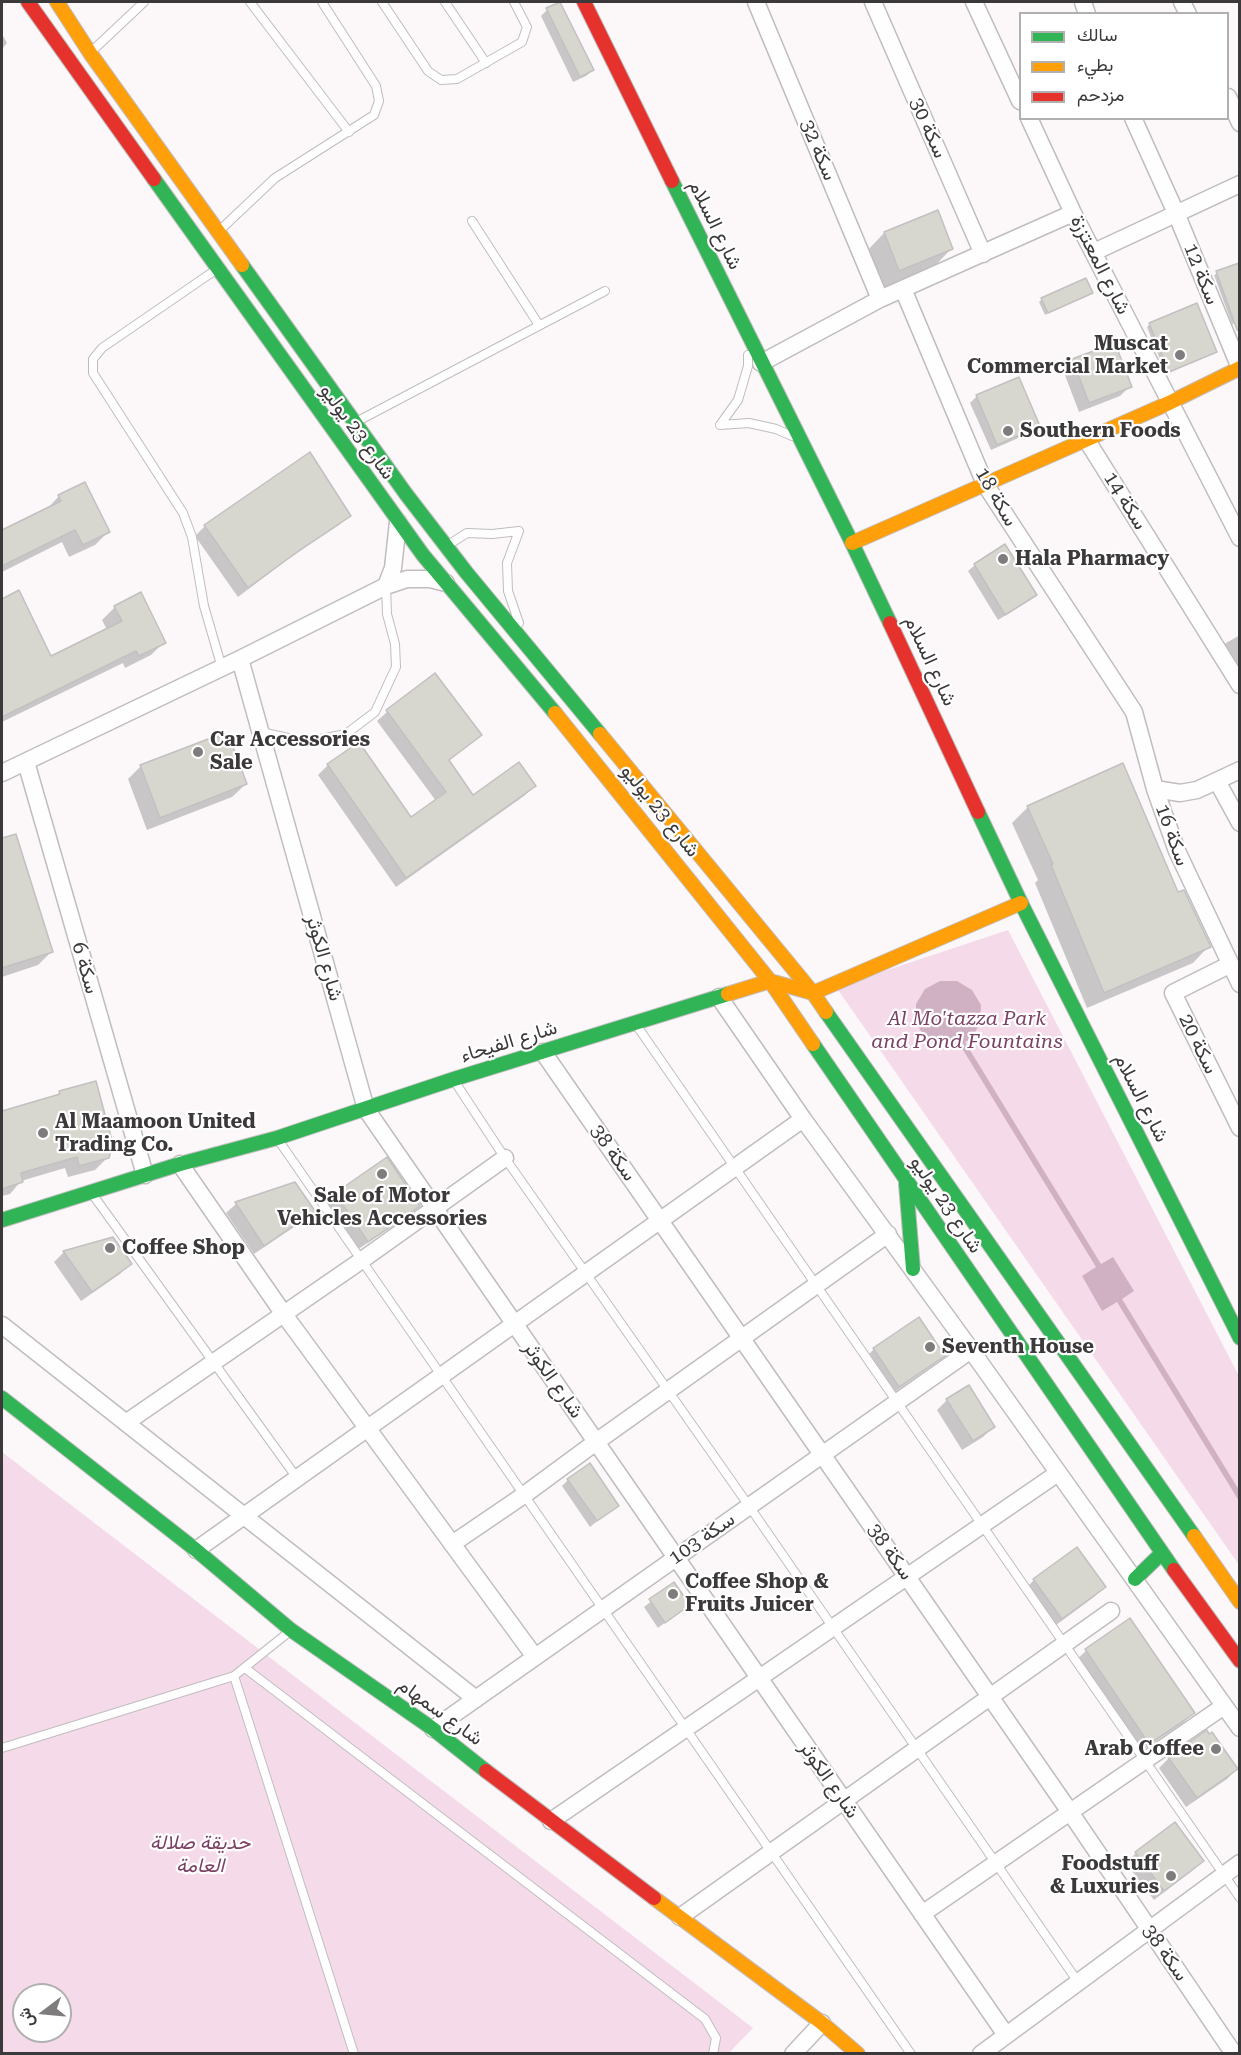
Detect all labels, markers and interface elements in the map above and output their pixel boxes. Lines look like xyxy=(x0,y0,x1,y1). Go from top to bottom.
legend xyxy=(1019,12,1229,120)
text: سالك xyxy=(1077,24,1117,45)
text: بطيء xyxy=(1077,54,1113,75)
text: مزدحم xyxy=(1077,84,1124,105)
street label: سكة 30 xyxy=(904,94,952,162)
street label: سكة 32 xyxy=(794,116,842,184)
street label: شارع السلام xyxy=(683,176,747,274)
street label: شارع المعتززة xyxy=(1065,211,1135,319)
street label: سكة 12 xyxy=(1178,240,1224,308)
place label: Muscat Commercial Market xyxy=(967,332,1168,379)
marker: Muscat Commercial Market xyxy=(1173,348,1187,362)
street label: شارع 23 يوليو xyxy=(314,380,400,484)
place label: Southern Foods xyxy=(1020,419,1181,443)
marker: Southern Foods xyxy=(1001,424,1015,438)
street label: سكة 18 xyxy=(970,463,1022,531)
street label: سكة 14 xyxy=(1098,468,1152,534)
place label: Hala Pharmacy xyxy=(1015,547,1169,571)
marker: Hala Pharmacy xyxy=(996,552,1010,566)
street label: شارع السلام xyxy=(899,612,961,710)
place label: Car Accessories Sale xyxy=(210,728,370,775)
marker: Car Accessories Sale xyxy=(191,745,205,759)
street label: شارع 23 يوليو xyxy=(615,760,705,862)
street label: سكة 16 xyxy=(1150,801,1194,869)
street label: شارع الكوثر xyxy=(300,912,348,1004)
street label: سكة 6 xyxy=(66,939,104,997)
park label: Al Mo'tazza Park and Pond Fountains xyxy=(871,1007,1063,1054)
street label: سكة 20 xyxy=(1173,1010,1223,1078)
street label: شارع الفيحاء xyxy=(458,1016,560,1068)
street label: شارع السلام xyxy=(1108,1050,1174,1146)
place label: Al Maamoon United Trading Co. xyxy=(55,1110,256,1157)
street label: سكة 38 xyxy=(585,1120,641,1186)
marker: Al Maamoon United Trading Co. xyxy=(36,1126,50,1140)
street label: شارع 23 يوليو xyxy=(905,1152,987,1258)
marker: Sale of Motor Vehicles Accessories xyxy=(375,1167,389,1181)
place label: Sale of Motor Vehicles Accessories xyxy=(277,1184,487,1231)
place label: Coffee Shop xyxy=(122,1236,245,1260)
marker: Coffee Shop xyxy=(103,1241,117,1255)
place label: Seventh House xyxy=(942,1335,1094,1359)
street label: شارع الكوثر xyxy=(518,1337,588,1423)
marker: Seventh House xyxy=(923,1340,937,1354)
street label: سكة 103 xyxy=(664,1508,740,1570)
street label: سكة 38 xyxy=(862,1519,918,1585)
place label: Coffee Shop & Fruits Juicer xyxy=(685,1570,829,1617)
marker: Coffee Shop & Fruits Juicer xyxy=(666,1587,680,1601)
street label: شارع سمهام xyxy=(393,1673,487,1751)
street label: شارع الكوثر xyxy=(794,1737,864,1823)
place label: Arab Coffee xyxy=(1085,1737,1204,1761)
marker: Arab Coffee xyxy=(1209,1742,1223,1756)
park label: حديقة صلالة العامة xyxy=(150,1831,250,1878)
place label: Foodstuff & Luxuries xyxy=(1050,1852,1159,1899)
marker: Foodstuff & Luxuries xyxy=(1164,1869,1178,1883)
street label: سكة 38 xyxy=(1137,1920,1193,1986)
north arrow xyxy=(12,1983,72,2043)
text: ش xyxy=(14,2006,38,2029)

